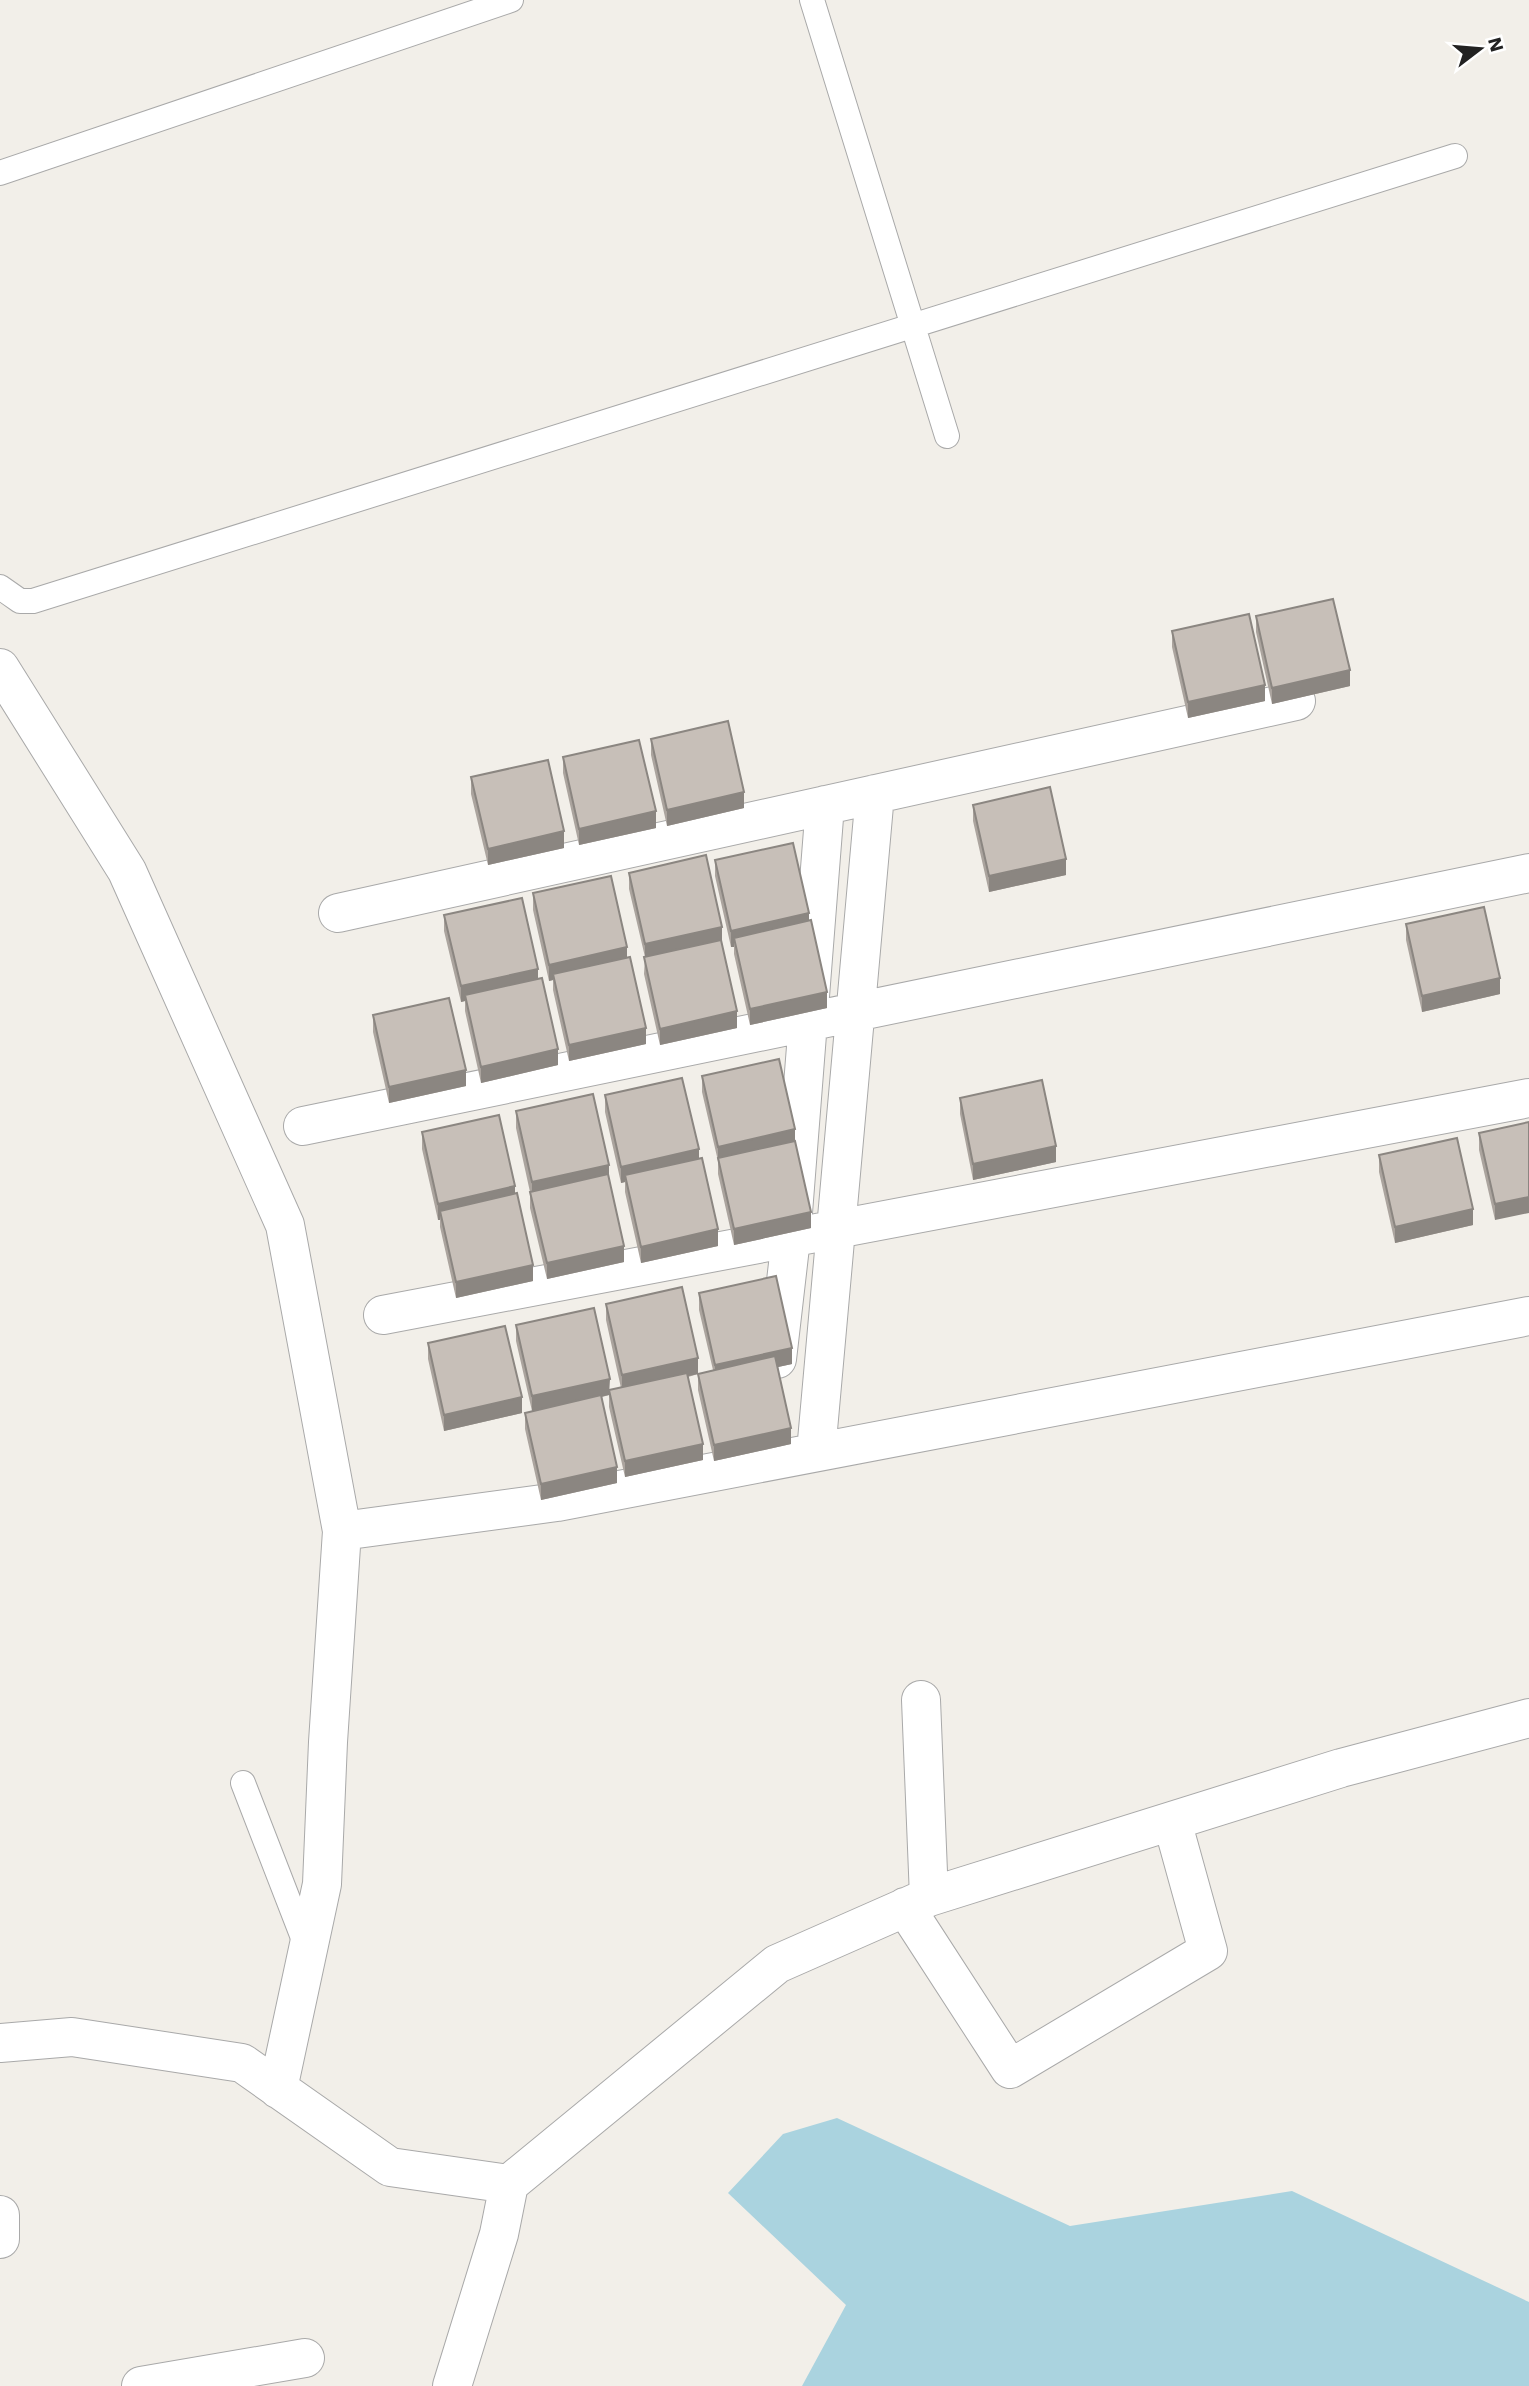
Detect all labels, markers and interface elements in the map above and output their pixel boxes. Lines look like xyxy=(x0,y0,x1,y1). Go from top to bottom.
north arrow xyxy=(1445,14,1515,84)
text: N xyxy=(1483,35,1509,54)

